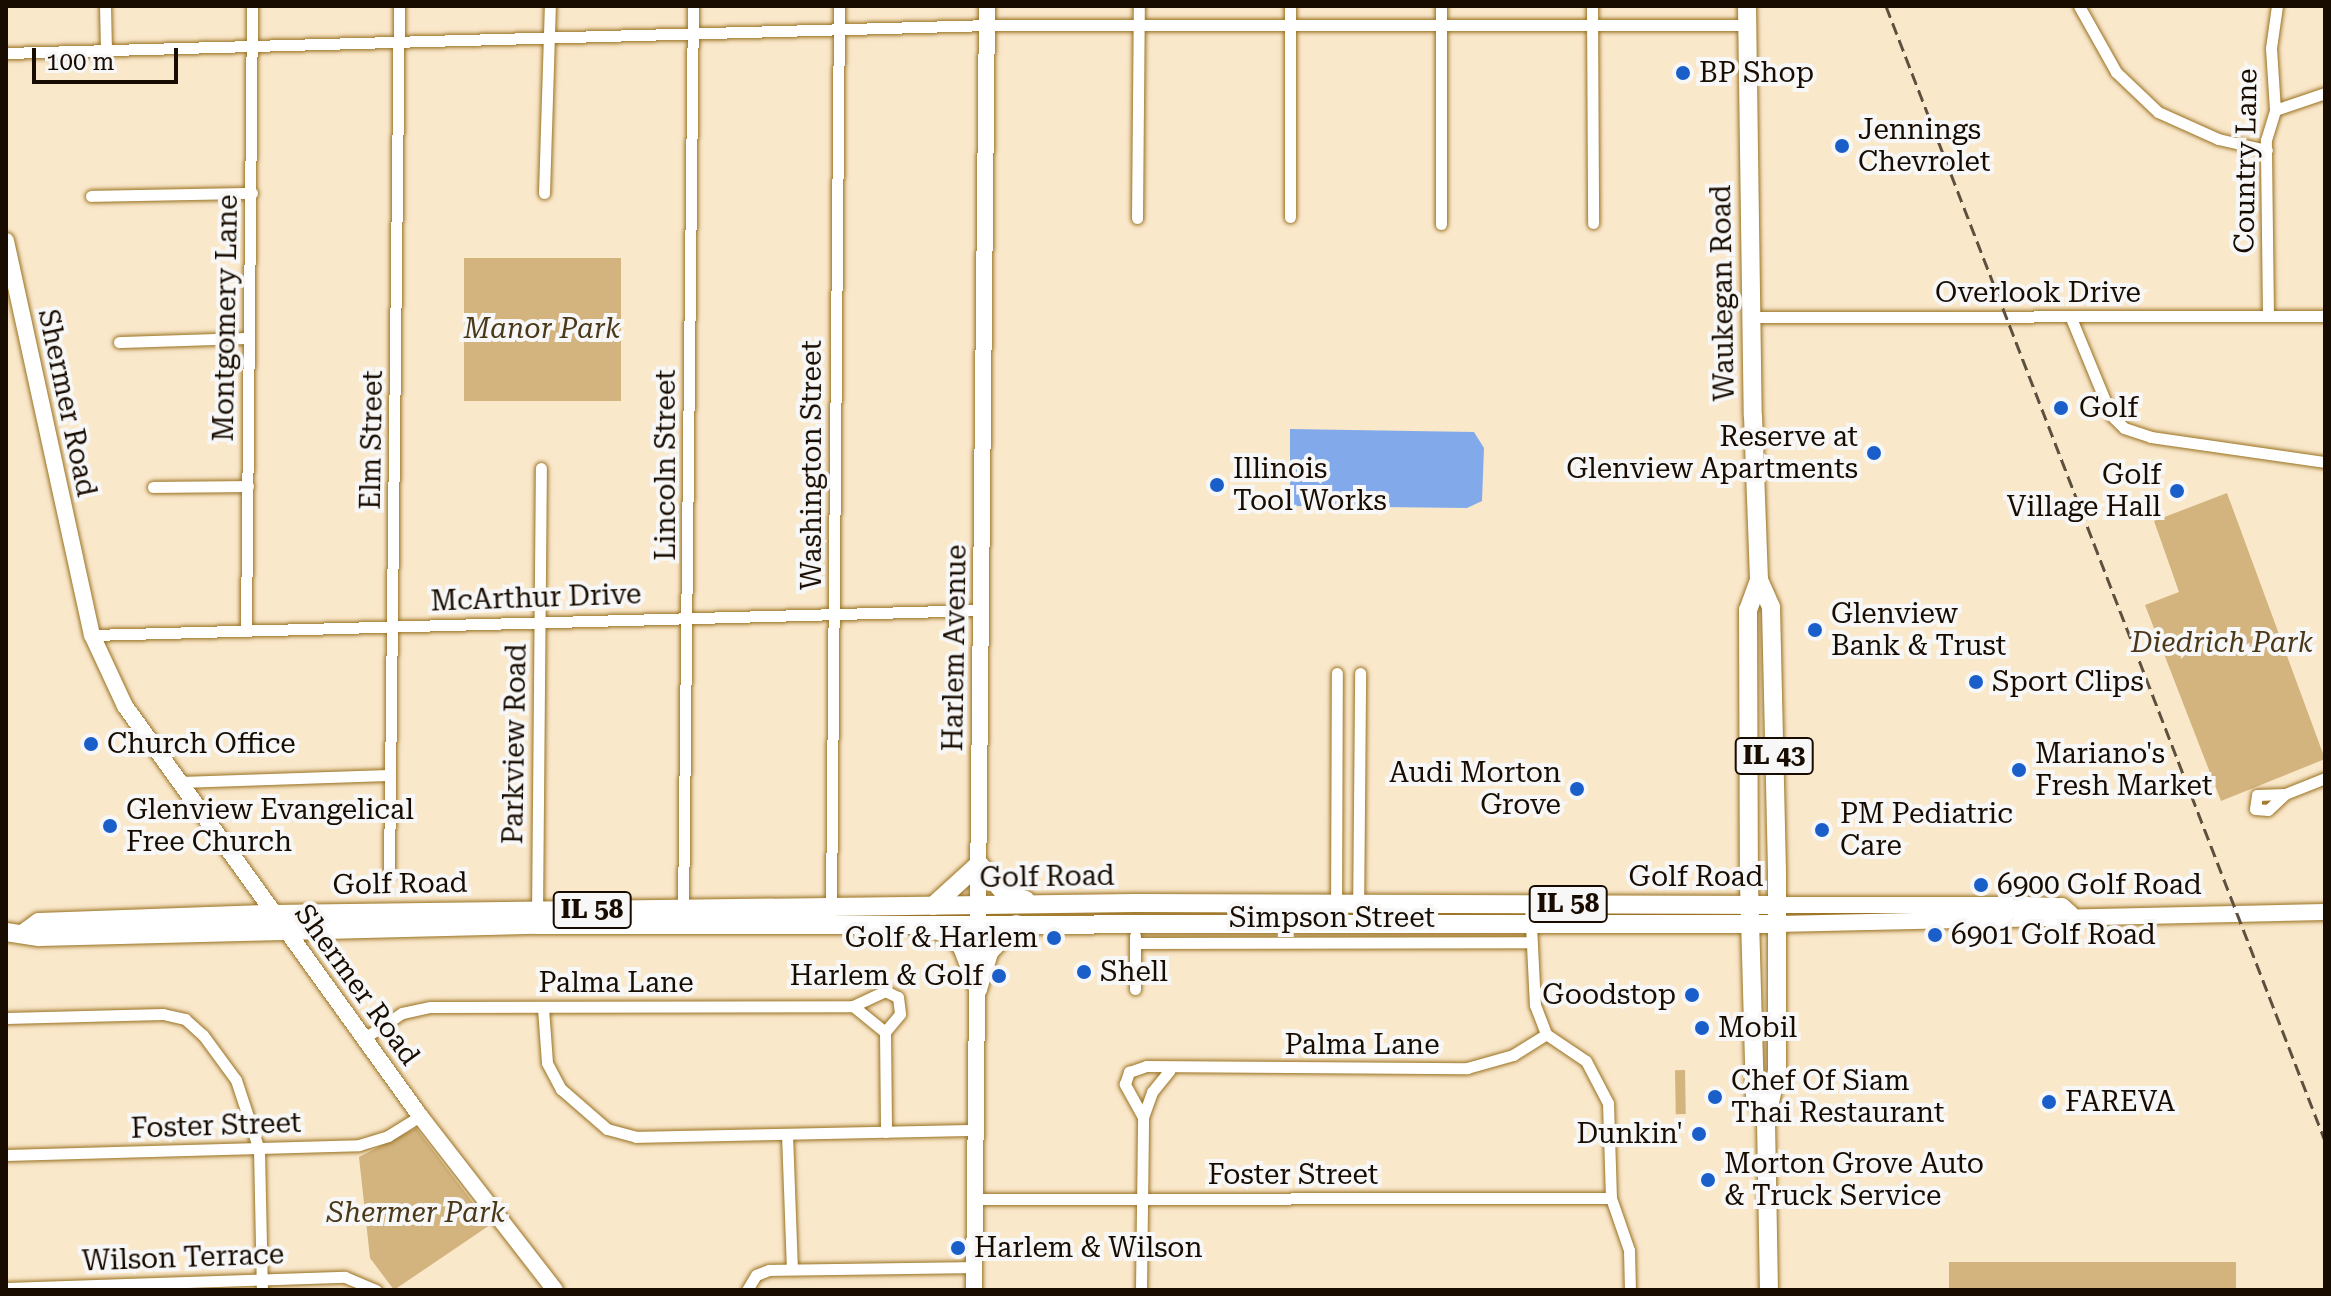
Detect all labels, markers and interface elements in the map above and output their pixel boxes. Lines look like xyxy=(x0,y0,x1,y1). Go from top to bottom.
scale bar xyxy=(36,32,182,82)
text: 100 m xyxy=(46,48,114,76)
place label: BP Shop xyxy=(1699,56,1814,90)
marker: BP Shop xyxy=(1674,64,1692,82)
street label: Country Lane xyxy=(2228,68,2264,254)
place label: Jennings Chevrolet xyxy=(1858,113,1990,179)
marker: Jennings Chevrolet xyxy=(1833,137,1851,155)
street label: Waukegan Road xyxy=(1704,184,1742,402)
street label: Montgomery Lane xyxy=(207,194,245,442)
street label: Overlook Drive xyxy=(1935,276,2141,310)
street label: Shermer Road xyxy=(31,306,103,500)
park label: Manor Park xyxy=(464,312,620,346)
street label: Washington Street xyxy=(795,340,829,590)
street label: Lincoln Street xyxy=(649,369,683,561)
street label: Elm Street xyxy=(354,370,390,510)
place label: Golf xyxy=(2079,391,2138,425)
marker: Golf xyxy=(2050,397,2072,419)
place label: Reserve at Glenview Apartments xyxy=(1566,420,1858,486)
marker: Reserve at Glenview Apartments xyxy=(1865,444,1883,462)
place label: Illinois Tool Works xyxy=(1233,452,1387,518)
place label: Golf Village Hall xyxy=(2007,458,2161,524)
marker: Illinois Tool Works xyxy=(1208,476,1226,494)
marker: Golf Village Hall xyxy=(2168,482,2186,500)
street label: Harlem Avenue xyxy=(936,544,974,752)
street label: McArthur Drive xyxy=(430,578,642,618)
place label: Glenview Bank & Trust xyxy=(1831,597,2006,663)
marker: Glenview Bank & Trust xyxy=(1806,621,1824,639)
park label: Diedrich Park xyxy=(2131,626,2313,660)
street label: Parkview Road xyxy=(496,643,534,845)
place label: Sport Clips xyxy=(1992,665,2144,699)
marker: Sport Clips xyxy=(1967,673,1985,691)
place label: Church Office xyxy=(107,727,296,761)
road number: IL 43 xyxy=(1734,734,1814,778)
marker: Church Office xyxy=(82,735,100,753)
place label: Mariano's Fresh Market xyxy=(2035,737,2212,803)
place label: Audi Morton Grove xyxy=(1389,756,1561,822)
marker: Mariano's Fresh Market xyxy=(2010,761,2028,779)
marker: Audi Morton Grove xyxy=(1568,780,1586,798)
place label: Glenview Evangelical Free Church xyxy=(126,793,414,859)
place label: PM Pediatric Care xyxy=(1840,797,2013,863)
marker: Glenview Evangelical Free Church xyxy=(101,817,119,835)
marker: PM Pediatric Care xyxy=(1811,819,1833,841)
street label: Golf Road xyxy=(979,859,1115,895)
street label: Golf Road xyxy=(1629,860,1763,894)
street label: Golf Road xyxy=(332,866,468,902)
place label: 6900 Golf Road xyxy=(1997,868,2202,902)
marker: 6900 Golf Road xyxy=(1972,876,1990,894)
road number: IL 58 xyxy=(1528,882,1608,926)
road number: IL 58 xyxy=(552,888,632,932)
street label: Shermer Road xyxy=(287,898,427,1072)
street label: Simpson Street xyxy=(1229,901,1435,935)
place label: 6901 Golf Road xyxy=(1951,918,2156,952)
place label: Golf & Harlem xyxy=(845,921,1038,955)
marker: 6901 Golf Road xyxy=(1926,926,1944,944)
marker: Golf & Harlem xyxy=(1045,929,1063,947)
place label: Shell xyxy=(1100,955,1168,989)
place label: Harlem & Golf xyxy=(790,959,983,993)
marker: Shell xyxy=(1075,963,1093,981)
street label: Palma Lane xyxy=(538,966,694,1000)
marker: Harlem & Golf xyxy=(990,967,1008,985)
place label: Goodstop xyxy=(1542,978,1676,1012)
marker: Goodstop xyxy=(1683,986,1701,1004)
place label: Mobil xyxy=(1718,1011,1797,1045)
marker: Mobil xyxy=(1693,1019,1711,1037)
street label: Palma Lane xyxy=(1284,1028,1440,1062)
place label: Chef Of Siam Thai Restaurant xyxy=(1731,1064,1944,1130)
place label: FAREVA xyxy=(2065,1085,2175,1119)
marker: Chef Of Siam Thai Restaurant xyxy=(1706,1088,1724,1106)
marker: FAREVA xyxy=(2040,1093,2058,1111)
street label: Foster Street xyxy=(130,1106,302,1146)
place label: Dunkin' xyxy=(1576,1117,1683,1151)
marker: Dunkin' xyxy=(1690,1125,1708,1143)
place label: Morton Grove Auto & Truck Service xyxy=(1724,1147,1984,1213)
street label: Foster Street xyxy=(1208,1158,1378,1192)
marker: Morton Grove Auto & Truck Service xyxy=(1699,1171,1717,1189)
park label: Shermer Park xyxy=(327,1196,505,1230)
place label: Harlem & Wilson xyxy=(974,1231,1203,1265)
street label: Wilson Terrace xyxy=(81,1238,285,1278)
marker: Harlem & Wilson xyxy=(949,1239,967,1257)

